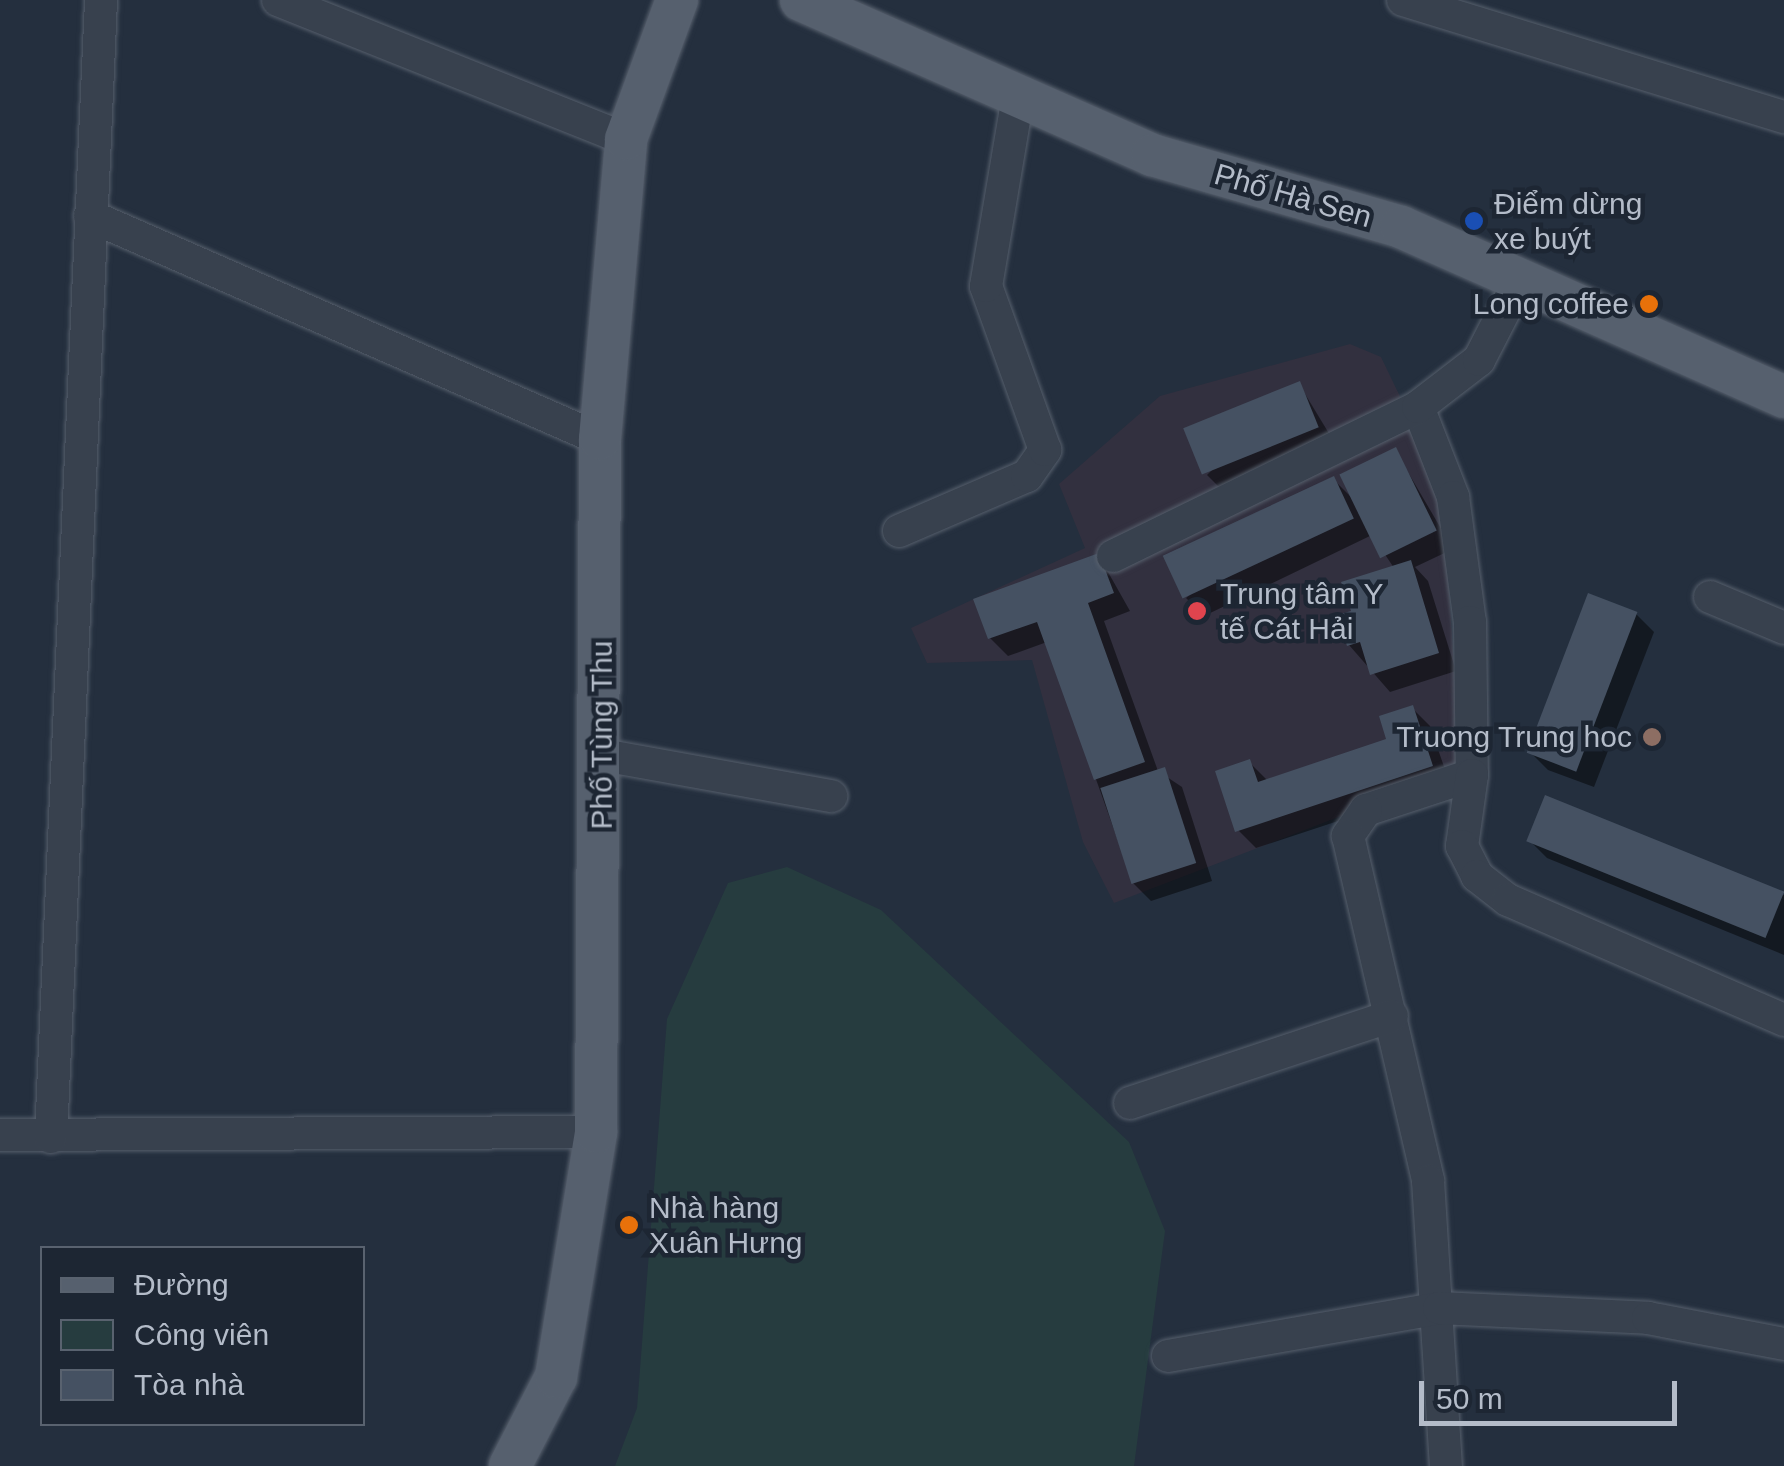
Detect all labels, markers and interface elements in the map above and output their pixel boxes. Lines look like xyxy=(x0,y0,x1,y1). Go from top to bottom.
street label: Phố Hà Sen xyxy=(1210,156,1376,236)
place label: Điểm dừng xe buýt xyxy=(1494,186,1642,256)
marker: Điểm dừng xe buýt xyxy=(1463,210,1485,232)
place label: Long coffee xyxy=(1473,286,1629,322)
marker: Long coffee xyxy=(1638,293,1660,315)
place label: Trung tâm Y tế Cát Hải xyxy=(1220,576,1384,646)
marker: Trung tâm Y tế Cát Hải xyxy=(1184,598,1210,624)
street label: Phố Tùng Thu xyxy=(584,640,620,830)
place label: Truong Trung hoc xyxy=(1396,719,1632,755)
marker: Truong Trung hoc xyxy=(1641,726,1663,748)
place label: Nhà hàng Xuân Hưng xyxy=(649,1190,803,1260)
marker: Nhà hàng Xuân Hưng xyxy=(618,1214,640,1236)
legend xyxy=(40,1246,365,1426)
text: Đường xyxy=(134,1268,229,1301)
text: Công viên xyxy=(134,1318,269,1351)
scale bar xyxy=(1424,1361,1682,1423)
text: Tòa nhà xyxy=(134,1368,244,1401)
text: 50 m xyxy=(1436,1382,1503,1415)

